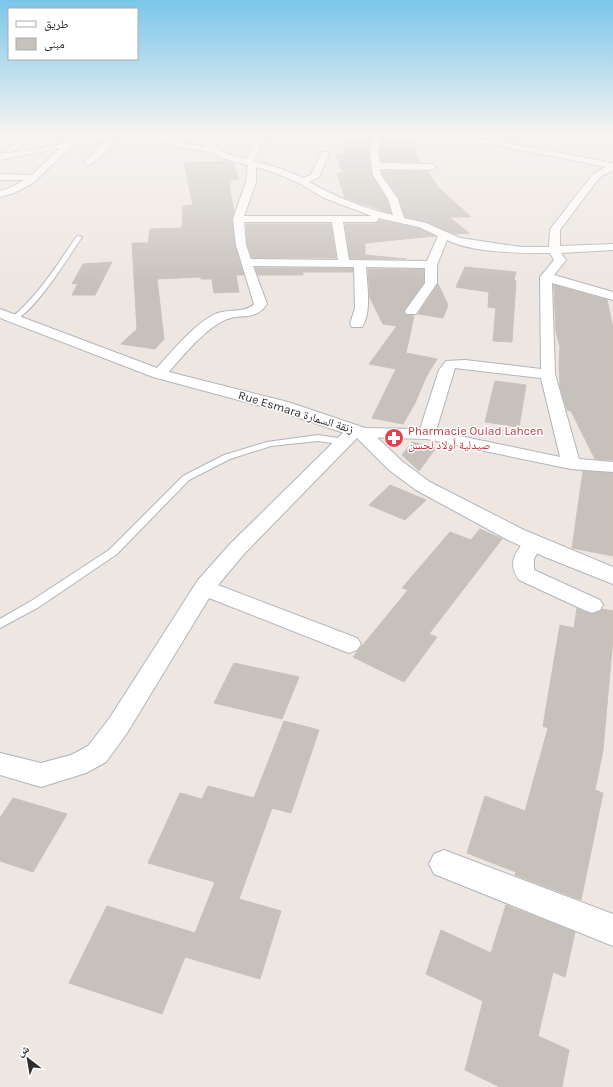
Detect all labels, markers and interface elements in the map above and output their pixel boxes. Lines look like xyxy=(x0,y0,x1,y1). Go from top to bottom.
legend xyxy=(8,8,138,60)
text: طريق xyxy=(44,17,69,31)
text: مبنى xyxy=(44,37,65,51)
street label: Rue Esmara زنقة السمارة xyxy=(237,388,356,436)
place label: Pharmacie Oulad Lahcen صيدلية أولاد لحسن xyxy=(408,424,543,452)
pharmacy icon: Pharmacie Oulad Lahcen صيدلية أولاد لحسن xyxy=(383,427,405,449)
north arrow xyxy=(8,1039,48,1079)
text: ش xyxy=(15,1042,32,1060)

